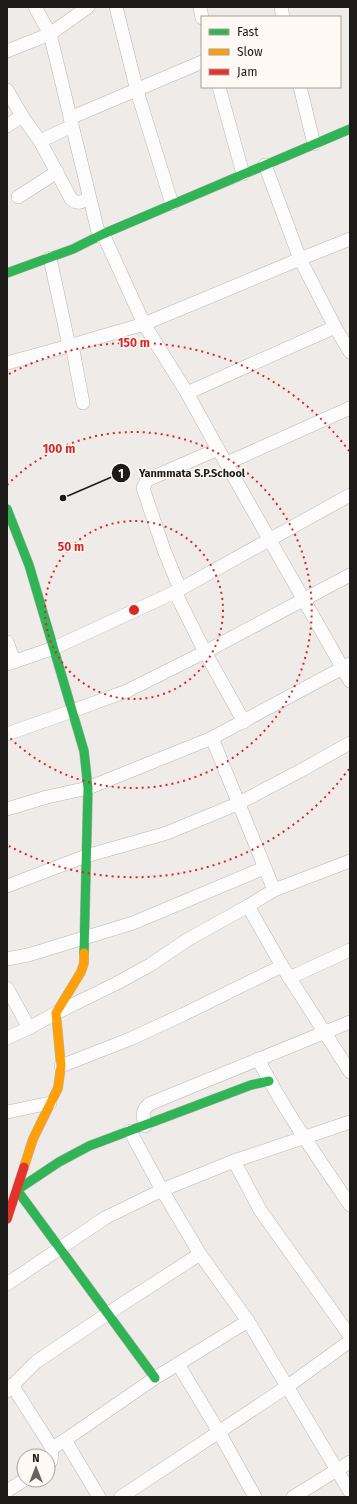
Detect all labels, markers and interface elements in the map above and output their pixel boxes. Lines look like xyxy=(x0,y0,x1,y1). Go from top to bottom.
legend xyxy=(201,16,341,88)
text: Fast xyxy=(237,25,259,39)
text: Slow xyxy=(237,45,263,59)
text: Jam xyxy=(237,65,257,79)
text: 150 m xyxy=(118,336,150,350)
text: 100 m xyxy=(43,442,75,456)
callout: Yanmmata S.P.School xyxy=(111,462,253,485)
text: 1 xyxy=(118,467,124,481)
text: Yanmmata S.P.School xyxy=(138,467,246,480)
text: 50 m xyxy=(58,540,84,554)
centre of rings xyxy=(127,603,141,617)
north arrow xyxy=(16,1448,56,1488)
text: N xyxy=(32,1452,40,1465)

